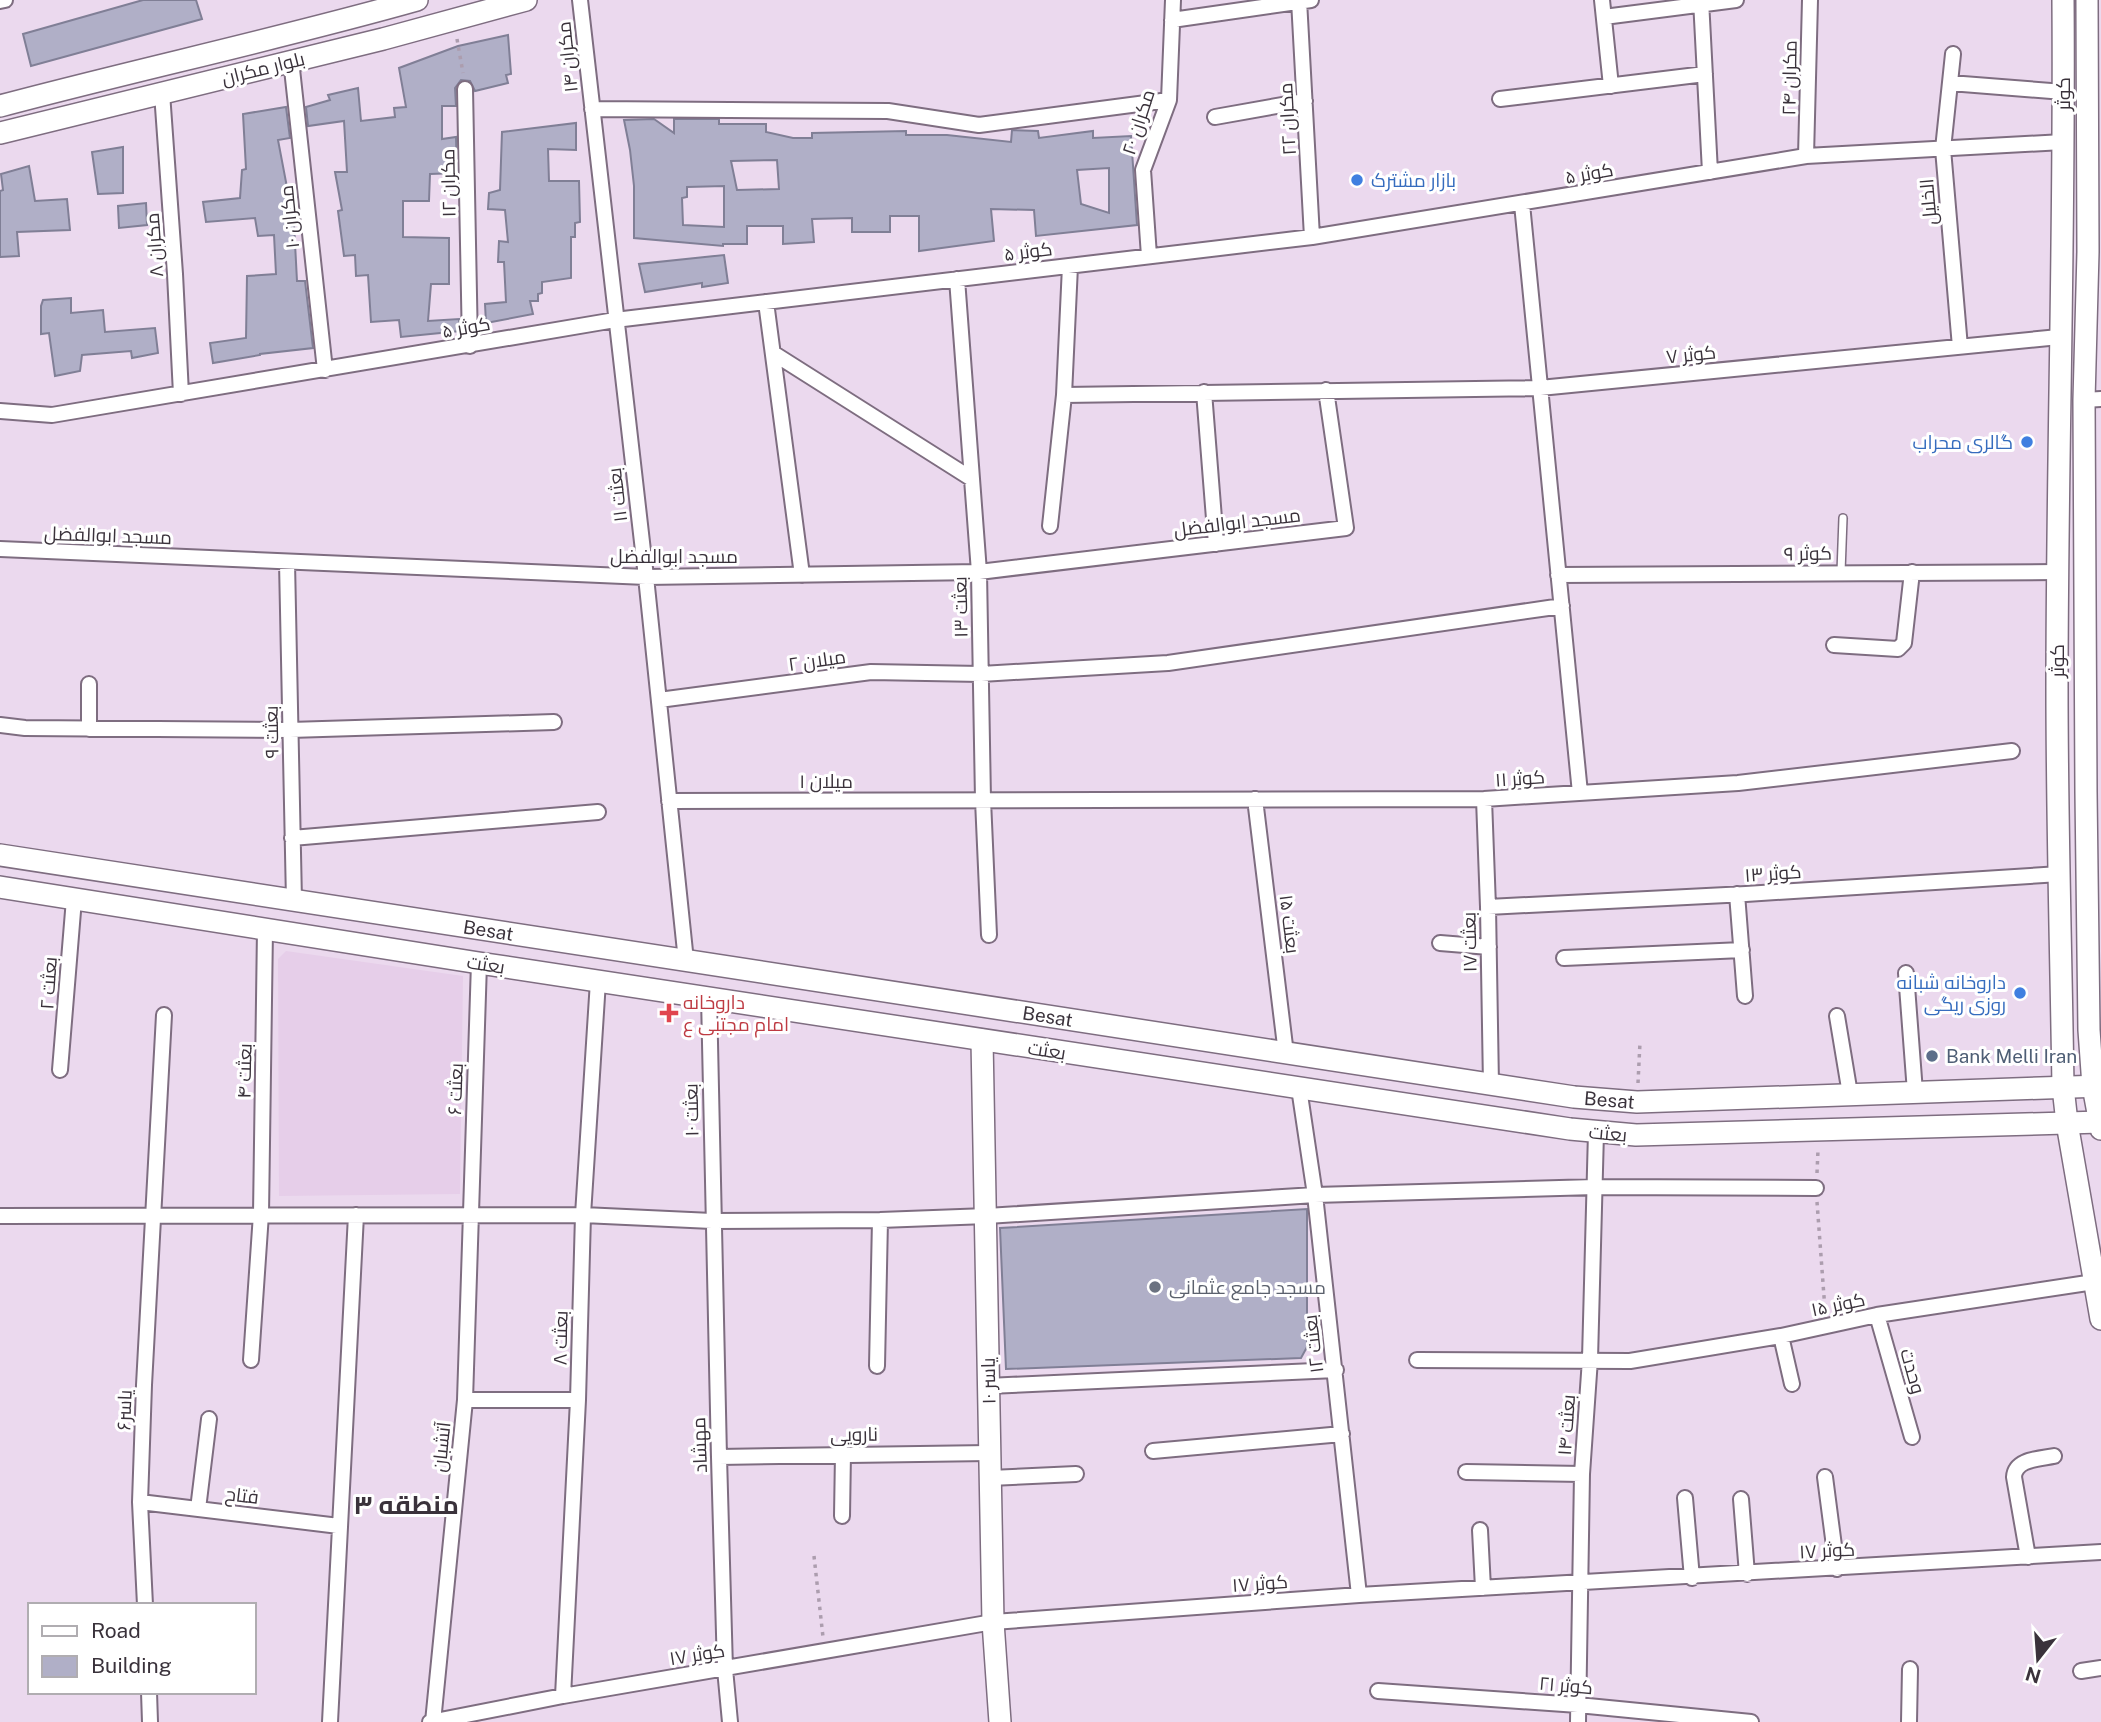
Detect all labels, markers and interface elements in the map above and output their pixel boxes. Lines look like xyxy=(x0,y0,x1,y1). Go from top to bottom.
street label: مکران ۱۴ xyxy=(552,20,583,94)
street label: مکران ۲۴ xyxy=(1777,40,1802,116)
street label: بلوار مکران xyxy=(219,47,307,90)
street label: کوثر xyxy=(2052,77,2075,112)
street label: مکران ۲۲ xyxy=(1274,82,1301,156)
street label: مکران ۲۰ xyxy=(1117,86,1160,158)
street label: مکران ۱۲ xyxy=(436,148,461,218)
street label: کوثر ۵ xyxy=(1563,158,1615,189)
place label: بازار مشترک xyxy=(1371,169,1456,192)
marker: بازار مشترک xyxy=(1349,172,1365,188)
street label: الخلیل xyxy=(1915,178,1942,226)
street label: مکران ۱۰ xyxy=(275,184,304,250)
street label: مکران ۸ xyxy=(141,212,168,278)
street label: کوثر ۵ xyxy=(1003,237,1054,266)
street label: کوثر ۵ xyxy=(440,312,492,343)
street label: کوثر ۷ xyxy=(1665,340,1717,369)
place label: گالری محراب xyxy=(1913,431,2013,454)
marker: گالری محراب xyxy=(2019,434,2035,450)
street label: بعثت ۱۱ xyxy=(603,467,631,523)
street label: مسجد ابوالفضل xyxy=(1172,503,1302,542)
street label: مسجد ابوالفضل xyxy=(44,522,172,549)
street label: کوثر ۹ xyxy=(1784,542,1832,565)
street label: مسجد ابوالفضل xyxy=(610,545,738,568)
street label: بعثت ۱۳ xyxy=(948,576,972,638)
street label: کوثر xyxy=(2046,644,2069,679)
street label: میلان ۲ xyxy=(787,645,847,676)
street label: بعثت ۹ xyxy=(260,705,282,759)
street label: کوثر ۱۱ xyxy=(1494,765,1546,792)
street label: میلان ۱ xyxy=(799,770,853,793)
street label: کوثر ۱۳ xyxy=(1744,860,1802,887)
street label: بعثت ۱۵ xyxy=(1275,893,1305,955)
street label: بعثت ۱۷ xyxy=(1457,912,1481,972)
street label: Besat xyxy=(462,915,515,945)
street label: بعثت xyxy=(465,950,507,978)
street label: بعثت ۲ xyxy=(35,956,61,1010)
place label: داروخانه شبانه روزی ریگی xyxy=(1897,971,2006,1016)
marker: داروخانه شبانه روزی ریگی xyxy=(2012,985,2028,1001)
place label: داروخانه امام مجتبی ع xyxy=(683,991,789,1038)
street label: Besat xyxy=(1021,1001,1074,1031)
marker: داروخانه امام مجتبی ع xyxy=(661,1005,677,1021)
street label: بعثت xyxy=(1026,1036,1068,1064)
street label: بعثت ۴ xyxy=(233,1043,255,1099)
place label: Bank Melli Iran xyxy=(1946,1045,2077,1067)
marker: Bank Melli Iran xyxy=(1924,1048,1940,1064)
street label: بعثت ۶ xyxy=(443,1063,467,1115)
street label: بعثت ۱۰ xyxy=(680,1083,702,1137)
street label: Besat xyxy=(1583,1087,1636,1113)
street label: بعثت xyxy=(1588,1120,1628,1146)
place label: مسجد جامع عثمانی xyxy=(1169,1276,1326,1301)
marker: مسجد جامع عثمانی xyxy=(1147,1279,1163,1295)
street label: کوثر ۱۵ xyxy=(1809,1288,1867,1321)
street label: بعثت ۸ xyxy=(549,1310,571,1366)
street label: بعثت ۱۲ xyxy=(1299,1313,1327,1375)
street label: وحدت xyxy=(1895,1346,1930,1396)
street label: یاسر ۱۰ xyxy=(977,1357,1000,1405)
street label: یاسر۶ xyxy=(112,1389,137,1431)
street label: بعثت ۱۴ xyxy=(1553,1394,1579,1456)
street label: مهشاد xyxy=(687,1417,712,1473)
street label: آتشبان xyxy=(427,1421,456,1473)
street label: نارویی xyxy=(830,1423,878,1446)
street label: فتاح xyxy=(224,1482,260,1511)
district label: منطقه ۳ xyxy=(353,1489,459,1520)
street label: کوثر ۱۷ xyxy=(1798,1538,1856,1563)
street label: کوثر ۱۷ xyxy=(1231,1570,1289,1597)
legend xyxy=(28,1603,256,1694)
text: Road xyxy=(91,1618,141,1643)
north arrow xyxy=(2003,1624,2073,1694)
street label: کوثر ۱۷ xyxy=(668,1639,727,1670)
text: Building xyxy=(91,1653,172,1678)
text: N xyxy=(2023,1663,2043,1688)
street label: کوثر ۲۱ xyxy=(1538,1672,1594,1699)

